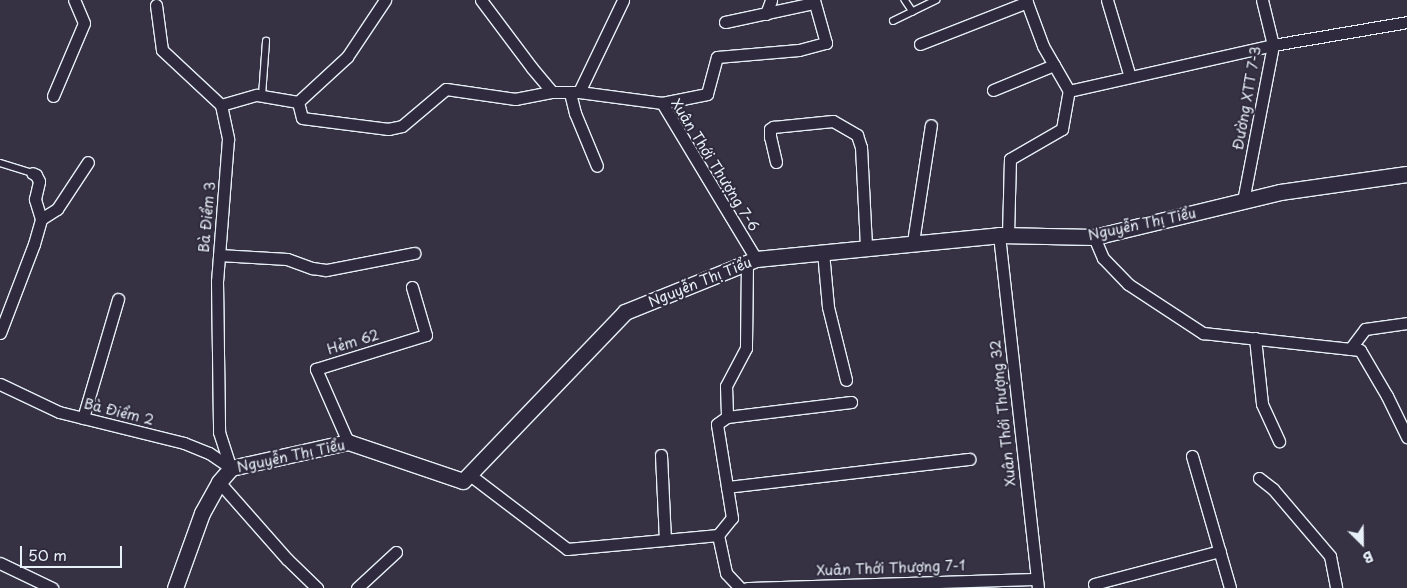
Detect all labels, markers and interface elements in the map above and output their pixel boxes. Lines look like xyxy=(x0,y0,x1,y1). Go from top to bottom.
street label: Đường XTT 7-3 xyxy=(1230,45,1264,151)
street label: Xuân Thới Thượng 7-6 xyxy=(668,97,762,233)
street label: Bà Điểm 3 xyxy=(196,181,218,253)
street label: Nguyễn Thị Tiểu xyxy=(1086,204,1198,244)
street label: Nguyễn Thị Tiểu xyxy=(646,253,754,311)
street label: Hẻm 62 xyxy=(325,326,381,358)
street label: Xuân Thới Thượng 32 xyxy=(987,340,1019,486)
street label: Bà Điểm 2 xyxy=(82,395,156,429)
street label: Nguyễn Thị Tiểu xyxy=(235,436,347,476)
north arrow xyxy=(1337,518,1387,568)
scale bar xyxy=(22,536,125,568)
text: 50 m xyxy=(28,543,67,566)
text: B xyxy=(1360,546,1377,569)
street label: Xuân Thới Thượng 7-1 xyxy=(817,557,965,579)

